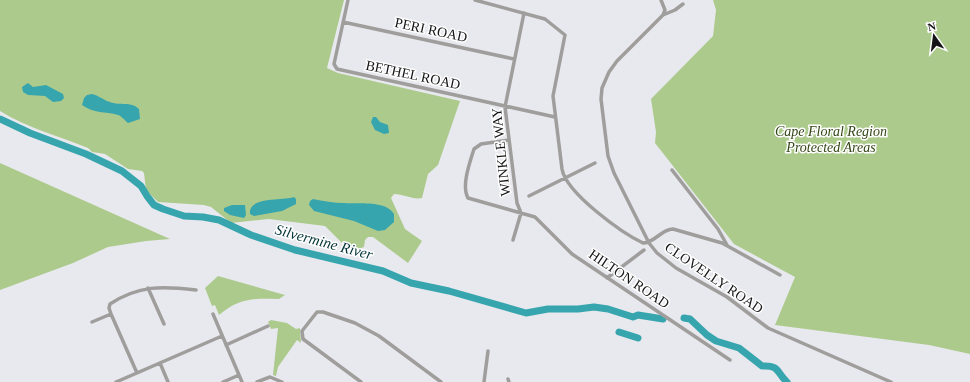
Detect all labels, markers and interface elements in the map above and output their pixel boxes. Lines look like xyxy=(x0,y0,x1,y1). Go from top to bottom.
street label: PERI ROAD xyxy=(393,15,469,45)
north arrow xyxy=(914,16,954,56)
text: N xyxy=(926,20,937,33)
street label: BETHEL ROAD xyxy=(364,58,462,92)
street label: WINKLE WAY xyxy=(489,107,513,197)
park label: Cape Floral Region Protected Areas xyxy=(775,124,887,155)
water label: Silvermine River xyxy=(273,221,375,263)
street label: CLOVELLY ROAD xyxy=(662,240,766,316)
street label: HILTON ROAD xyxy=(586,247,672,311)

